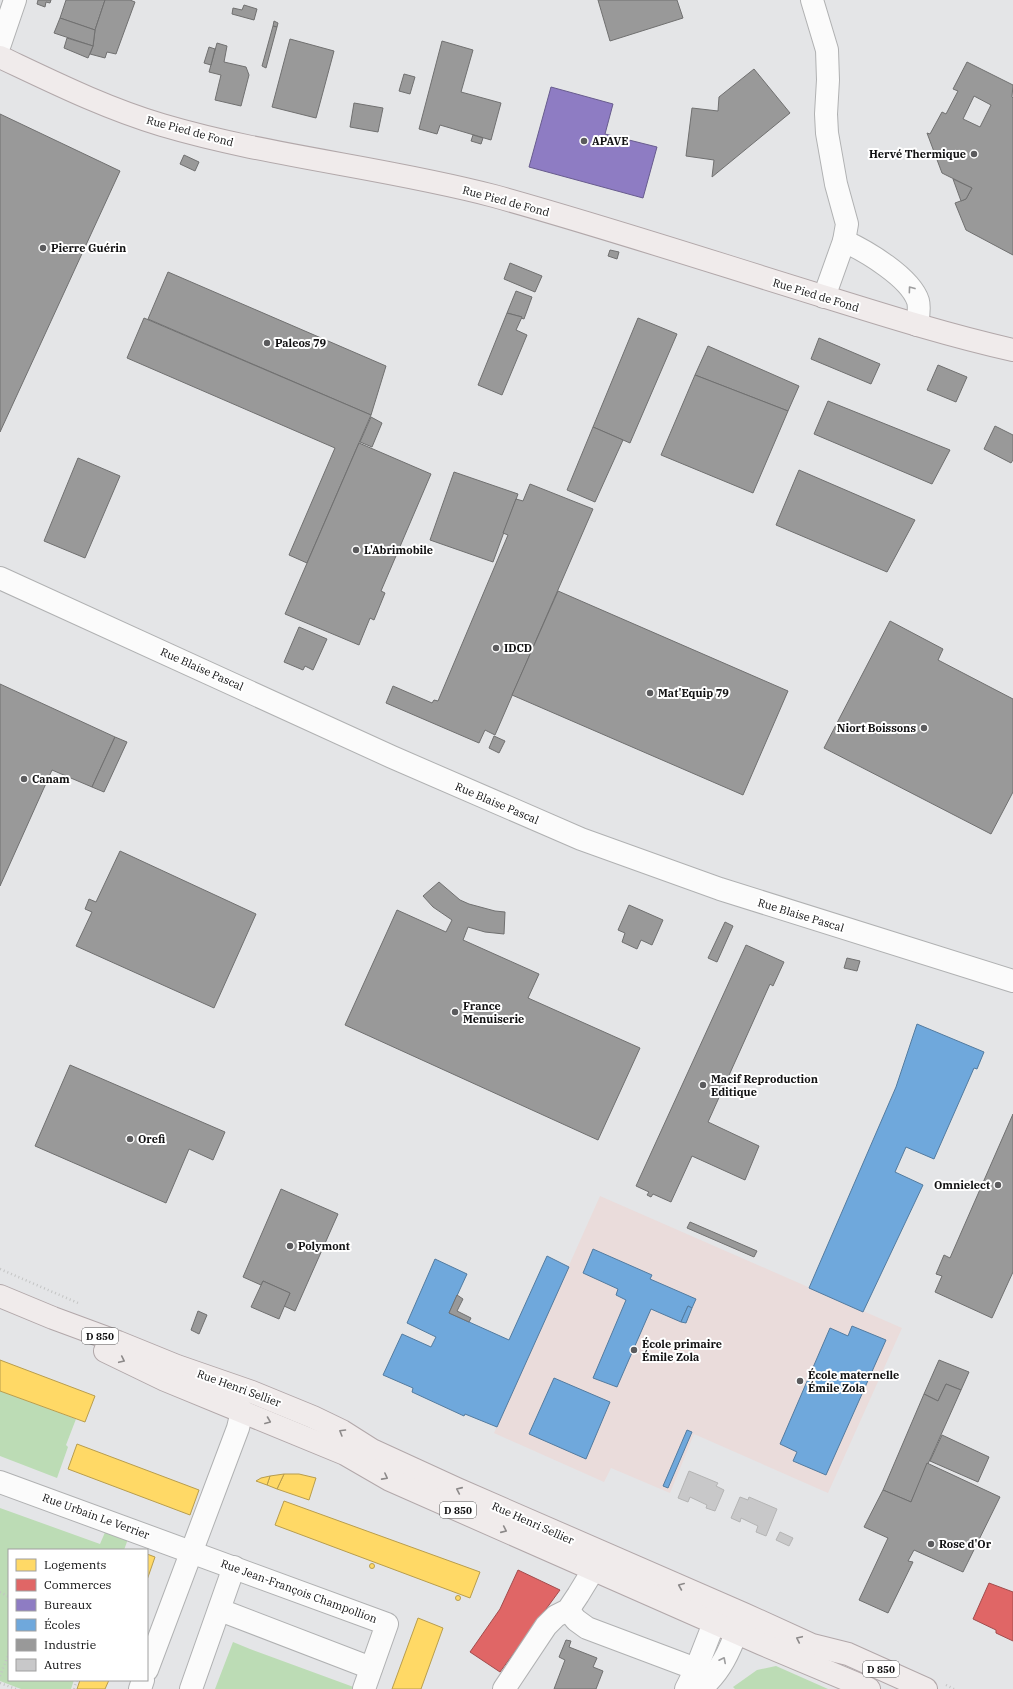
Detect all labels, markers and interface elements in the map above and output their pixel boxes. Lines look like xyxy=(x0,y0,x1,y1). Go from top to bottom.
street label: Rue Pied de Fond xyxy=(145,113,235,149)
place label: APAVE xyxy=(592,134,628,148)
marker: APAVE xyxy=(579,136,589,146)
place label: Hervé Thermique xyxy=(869,147,966,161)
marker: Hervé Thermique xyxy=(969,149,979,159)
street label: Rue Pied de Fond xyxy=(461,183,551,219)
place label: Pierre Guérin xyxy=(51,241,126,255)
marker: Pierre Guérin xyxy=(38,243,48,253)
street label: Rue Pied de Fond xyxy=(771,275,861,315)
one-way arrow xyxy=(908,286,915,293)
place label: Paleos 79 xyxy=(275,336,327,350)
marker: Paleos 79 xyxy=(262,338,272,348)
place label: L'Abrimobile xyxy=(364,543,433,557)
marker: L'Abrimobile xyxy=(351,545,361,555)
place label: IDCD xyxy=(504,641,532,655)
marker: IDCD xyxy=(491,643,501,653)
street label: Rue Blaise Pascal xyxy=(158,644,246,694)
place label: Mat'Equip 79 xyxy=(658,686,729,700)
marker: Mat'Equip 79 xyxy=(645,688,655,698)
place label: Niort Boissons xyxy=(837,721,916,735)
marker: Niort Boissons xyxy=(919,723,929,733)
place label: Canam xyxy=(32,772,70,786)
marker: Canam xyxy=(19,774,29,784)
street label: Rue Blaise Pascal xyxy=(453,779,541,827)
street label: Rue Blaise Pascal xyxy=(756,895,846,935)
place label: France Menuiserie xyxy=(463,999,524,1026)
marker: France Menuiserie xyxy=(450,1007,460,1017)
place label: Macif Reproduction Editique xyxy=(711,1072,818,1099)
marker: Macif Reproduction Editique xyxy=(698,1080,708,1090)
place label: Orefi xyxy=(138,1132,165,1146)
marker: Orefi xyxy=(125,1134,135,1144)
place label: Omnielect xyxy=(934,1178,990,1192)
marker: Omnielect xyxy=(993,1180,1003,1190)
place label: Polymont xyxy=(298,1239,350,1253)
marker: Polymont xyxy=(285,1241,295,1251)
road number: D 850 xyxy=(82,1328,118,1344)
place label: École primaire Émile Zola xyxy=(642,1336,722,1364)
marker: École primaire Émile Zola xyxy=(629,1345,639,1355)
one-way arrow xyxy=(118,1355,126,1363)
street label: Rue Henri Sellier xyxy=(195,1366,283,1410)
place label: École maternelle Émile Zola xyxy=(808,1367,899,1395)
marker: École maternelle Émile Zola xyxy=(795,1376,805,1386)
one-way arrow xyxy=(264,1417,271,1425)
one-way arrow xyxy=(339,1429,346,1437)
one-way arrow xyxy=(381,1472,388,1479)
one-way arrow xyxy=(455,1487,463,1495)
street label: Rue Urbain Le Verrier xyxy=(41,1490,152,1542)
street label: Rue Henri Sellier xyxy=(490,1499,576,1547)
road number: D 850 xyxy=(440,1502,476,1518)
one-way arrow xyxy=(500,1525,507,1533)
place label: Rose d'Or xyxy=(939,1537,992,1551)
marker: Rose d'Or xyxy=(926,1539,936,1549)
legend xyxy=(8,1549,148,1681)
street label: Rue Jean-François Champollion xyxy=(219,1556,379,1626)
text: Logements xyxy=(44,1557,107,1572)
text: Commerces xyxy=(44,1577,112,1592)
one-way arrow xyxy=(677,1583,685,1591)
text: Bureaux xyxy=(44,1597,92,1612)
text: Écoles xyxy=(44,1617,80,1632)
one-way arrow xyxy=(796,1636,804,1644)
text: Industrie xyxy=(44,1637,96,1652)
one-way arrow xyxy=(719,1656,726,1664)
text: Autres xyxy=(44,1657,81,1672)
road number: D 850 xyxy=(863,1661,899,1677)

